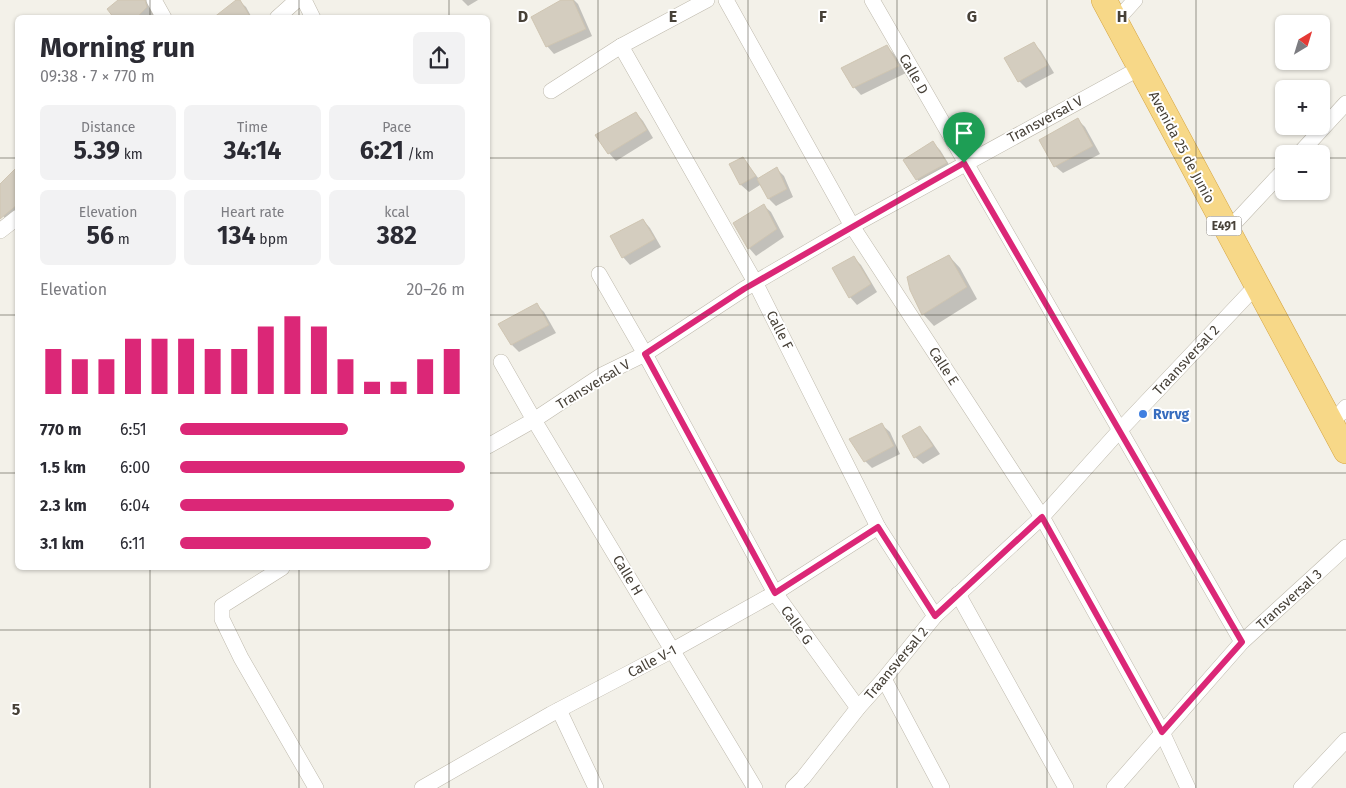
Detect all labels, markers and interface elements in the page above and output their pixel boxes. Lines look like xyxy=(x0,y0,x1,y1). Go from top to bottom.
text: D xyxy=(518,7,528,26)
text: E xyxy=(669,7,677,26)
text: F xyxy=(819,7,827,26)
text: G xyxy=(967,7,977,26)
text: H xyxy=(1117,7,1127,26)
north arrow xyxy=(1275,15,1330,70)
map controls xyxy=(1275,15,1330,200)
text: Morning run xyxy=(40,31,195,64)
button: share xyxy=(413,32,465,84)
street label: Calle D xyxy=(895,51,932,97)
text: 09:38 · 7 × 770 m xyxy=(40,67,155,86)
button: + xyxy=(1275,80,1330,135)
street label: Avenida 25 de Junio xyxy=(1145,88,1218,206)
street label: Transversal V xyxy=(1005,92,1086,146)
pin xyxy=(943,112,985,163)
text: Distance xyxy=(81,119,135,136)
text: Time xyxy=(237,119,268,136)
text: Pace xyxy=(382,119,411,136)
icon: arrive xyxy=(950,119,978,147)
text: 5.39 xyxy=(73,136,120,166)
text: 34:14 xyxy=(224,136,281,166)
text: 6:21 xyxy=(360,136,404,166)
button: − xyxy=(1275,145,1330,200)
text: km xyxy=(120,146,143,163)
text: /km xyxy=(404,146,434,163)
text: Elevation xyxy=(79,204,138,221)
text: Heart rate xyxy=(221,204,284,221)
text: kcal xyxy=(384,204,409,221)
road number: E491 xyxy=(1206,217,1242,236)
text: 56 xyxy=(87,221,114,251)
text: 134 xyxy=(217,221,256,251)
text: 382 xyxy=(377,221,417,251)
text: m xyxy=(114,231,130,248)
text: bpm xyxy=(256,231,288,248)
text: Elevation xyxy=(40,280,107,299)
text: 20–26 m xyxy=(406,280,465,299)
street label: Calle F xyxy=(763,308,797,353)
street label: Traansversal 2 xyxy=(1150,322,1223,399)
street label: Calle E xyxy=(925,344,962,389)
street label: Transversal V xyxy=(553,356,633,413)
place label: Rvrvg xyxy=(1153,406,1190,423)
marker: Rvrvg xyxy=(1137,408,1149,420)
text: 770 m xyxy=(40,420,81,439)
text: 6:51 xyxy=(120,420,147,439)
text: 1.5 km xyxy=(40,458,86,477)
text: 6:00 xyxy=(120,458,150,477)
text: 2.3 km xyxy=(40,496,87,515)
text: 6:04 xyxy=(120,496,150,515)
text: 3.1 km xyxy=(40,534,84,553)
text: 6:11 xyxy=(120,534,145,553)
street label: Calle H xyxy=(609,552,646,599)
street label: Transversal 3 xyxy=(1253,566,1326,633)
street label: Calle G xyxy=(777,603,816,648)
street label: Traansversal 2 xyxy=(861,623,932,703)
street label: Calle V-1 xyxy=(625,642,680,681)
text: 5 xyxy=(12,700,21,719)

